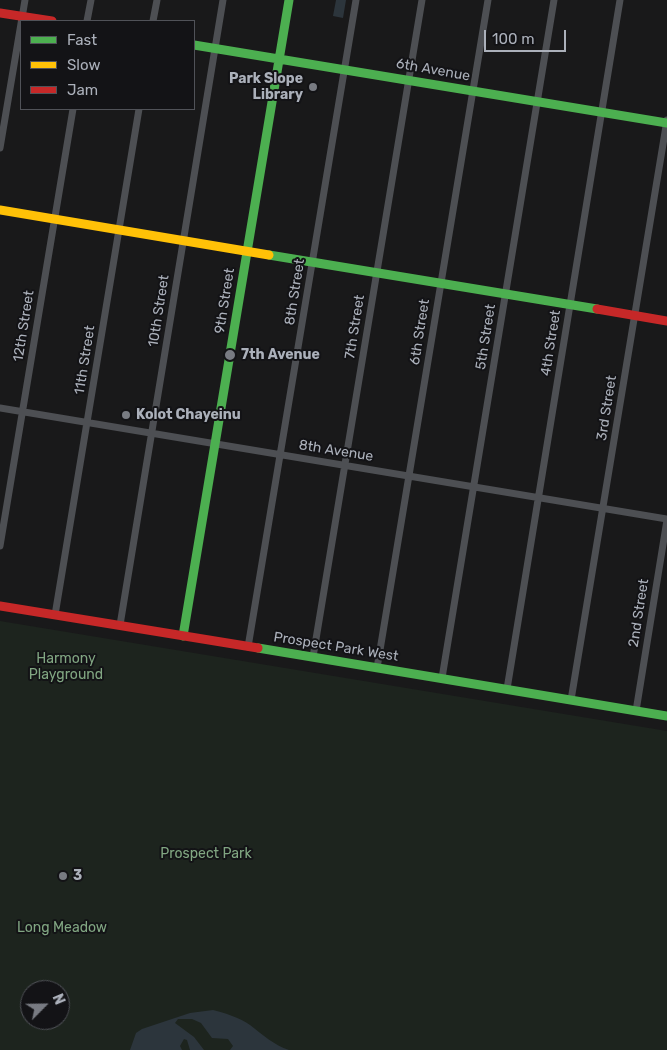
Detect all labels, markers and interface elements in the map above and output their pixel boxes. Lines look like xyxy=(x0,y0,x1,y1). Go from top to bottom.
legend xyxy=(20,20,195,110)
scale bar xyxy=(487,20,570,52)
text: 100 m xyxy=(492,30,534,48)
text: Fast xyxy=(67,31,97,49)
street label: 6th Avenue xyxy=(395,55,471,85)
text: Slow xyxy=(67,56,100,74)
place label: Park Slope Library xyxy=(229,71,303,104)
text: Jam xyxy=(67,81,98,99)
marker: Park Slope Library xyxy=(307,81,319,93)
street label: 8th Street xyxy=(281,258,309,326)
street label: 9th Street xyxy=(212,267,238,335)
street label: 10th Street xyxy=(145,274,173,348)
street label: 12th Street xyxy=(10,289,38,363)
street label: 7th Street xyxy=(342,294,368,360)
street label: 6th Street xyxy=(407,298,433,366)
street label: 5th Street xyxy=(473,303,499,371)
street label: 4th Street xyxy=(537,309,565,377)
street label: 11th Street xyxy=(71,324,99,396)
place label: 7th Avenue xyxy=(241,347,320,363)
marker: 7th Avenue xyxy=(223,348,237,362)
street label: 3rd Street xyxy=(594,374,620,442)
place label: Kolot Chayeinu xyxy=(136,407,241,423)
marker: Kolot Chayeinu xyxy=(120,409,132,421)
street label: 8th Avenue xyxy=(297,437,375,465)
street label: 2nd Street xyxy=(625,578,653,648)
street label: Prospect Park West xyxy=(272,629,400,665)
park label: Harmony Playground xyxy=(29,651,103,684)
park label: Prospect Park xyxy=(160,846,252,862)
place label: 3 xyxy=(73,868,82,884)
marker: 3 xyxy=(57,870,69,882)
park label: Long Meadow xyxy=(17,920,107,936)
north arrow xyxy=(20,980,70,1030)
text: N xyxy=(49,991,68,1007)

